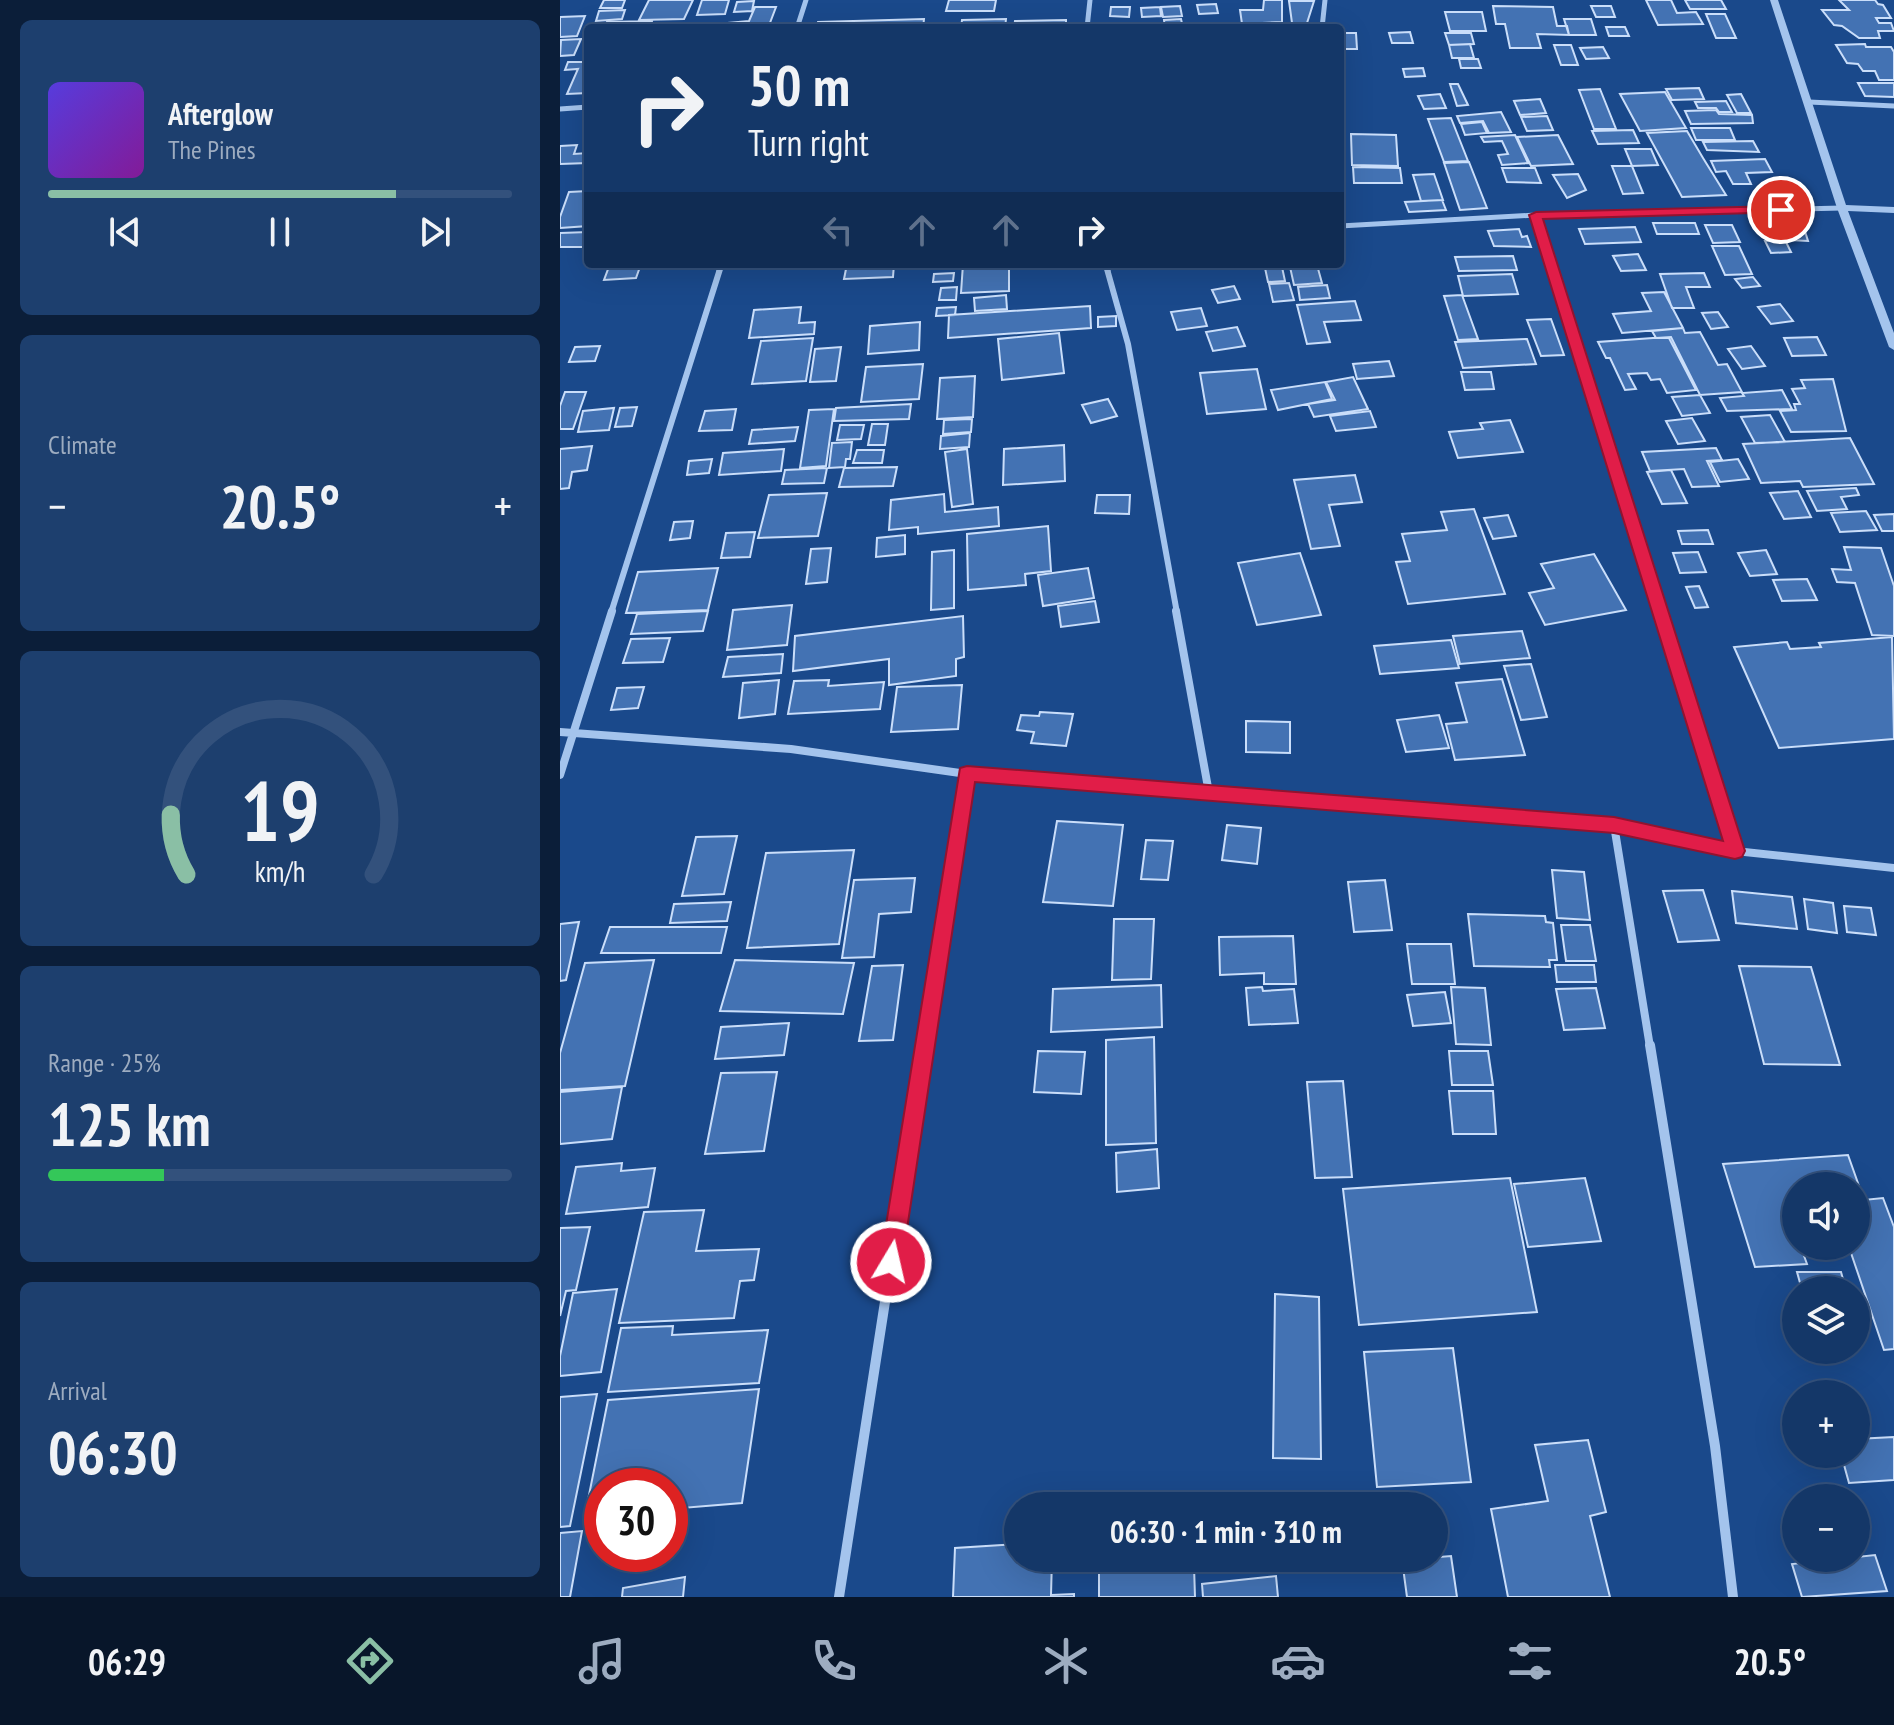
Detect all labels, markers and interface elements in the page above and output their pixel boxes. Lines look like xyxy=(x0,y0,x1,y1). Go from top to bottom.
text: 50 m xyxy=(748,49,850,121)
icon: right xyxy=(616,56,720,160)
text: Afterglow xyxy=(168,94,273,133)
text: Turn right xyxy=(748,119,869,166)
text: The Pines xyxy=(168,133,256,166)
pin xyxy=(1747,176,1815,244)
icon: arrive xyxy=(1759,188,1803,232)
icon: left xyxy=(816,208,860,252)
icon: ahead xyxy=(900,208,944,252)
icon: ahead xyxy=(984,208,1028,252)
icon: right xyxy=(1068,208,1112,252)
icon: previous xyxy=(103,210,147,254)
icon: pause xyxy=(258,210,302,254)
icon: next xyxy=(413,210,457,254)
text: Climate xyxy=(48,428,117,461)
text: 20.5° xyxy=(220,467,340,545)
text: − xyxy=(48,477,66,534)
text: + xyxy=(494,477,512,534)
text: 19 xyxy=(240,755,320,863)
text: km/h xyxy=(255,853,305,890)
text: Range · 25% xyxy=(48,1046,161,1079)
text: 125 km xyxy=(48,1085,211,1163)
map controls xyxy=(1782,1172,1870,1572)
button: sound xyxy=(1782,1172,1870,1260)
position arrow xyxy=(849,1220,933,1304)
button: layers xyxy=(1782,1276,1870,1364)
text: Arrival xyxy=(48,1374,107,1407)
button: + xyxy=(1782,1380,1870,1468)
text: 06:30 xyxy=(48,1413,178,1491)
speed limit sign: 30 xyxy=(584,1468,688,1572)
button: − xyxy=(1782,1484,1870,1572)
text: 06:30 · 1 min · 310 m xyxy=(1110,1512,1342,1551)
icon: directions xyxy=(342,1633,398,1689)
icon: music xyxy=(574,1633,630,1689)
icon: phone xyxy=(806,1633,862,1689)
icon: climate xyxy=(1038,1633,1094,1689)
icon: car xyxy=(1270,1633,1326,1689)
icon: filters xyxy=(1502,1633,1558,1689)
text: 06:29 xyxy=(88,1638,166,1685)
text: 20.5° xyxy=(1734,1638,1806,1685)

